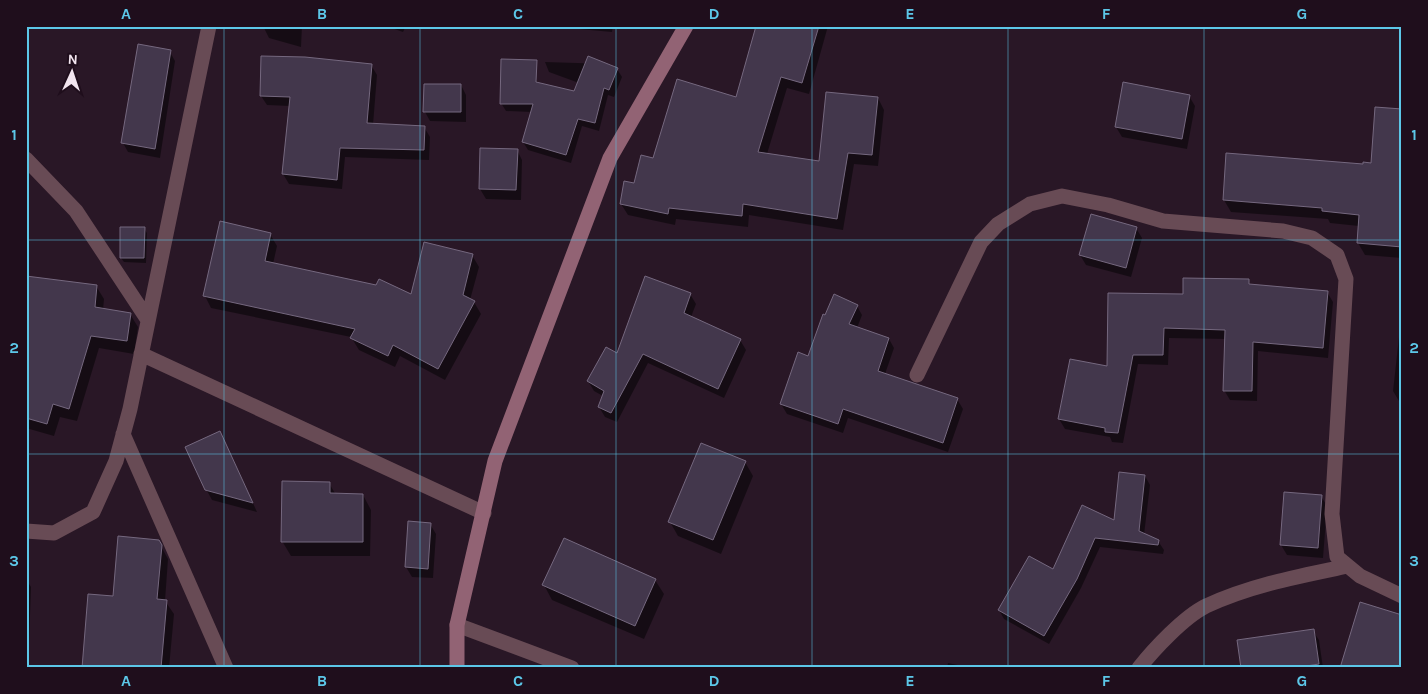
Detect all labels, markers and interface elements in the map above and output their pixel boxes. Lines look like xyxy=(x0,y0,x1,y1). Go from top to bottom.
text: A xyxy=(121,4,131,23)
text: B xyxy=(317,4,327,23)
text: C xyxy=(513,4,523,23)
text: D xyxy=(709,4,720,23)
text: E xyxy=(905,4,915,23)
text: F xyxy=(1102,4,1111,23)
text: G xyxy=(1297,4,1307,23)
north arrow xyxy=(48,48,98,98)
text: N xyxy=(67,51,78,68)
text: 1 xyxy=(11,125,17,144)
text: 1 xyxy=(1411,125,1417,144)
text: 2 xyxy=(9,338,19,357)
text: 2 xyxy=(1409,338,1419,357)
text: 3 xyxy=(9,551,19,570)
text: 3 xyxy=(1409,551,1419,570)
text: A xyxy=(121,671,131,690)
text: B xyxy=(317,671,327,690)
text: C xyxy=(513,671,523,690)
text: D xyxy=(709,671,720,690)
text: E xyxy=(905,671,915,690)
text: F xyxy=(1102,671,1111,690)
text: G xyxy=(1297,671,1307,690)

